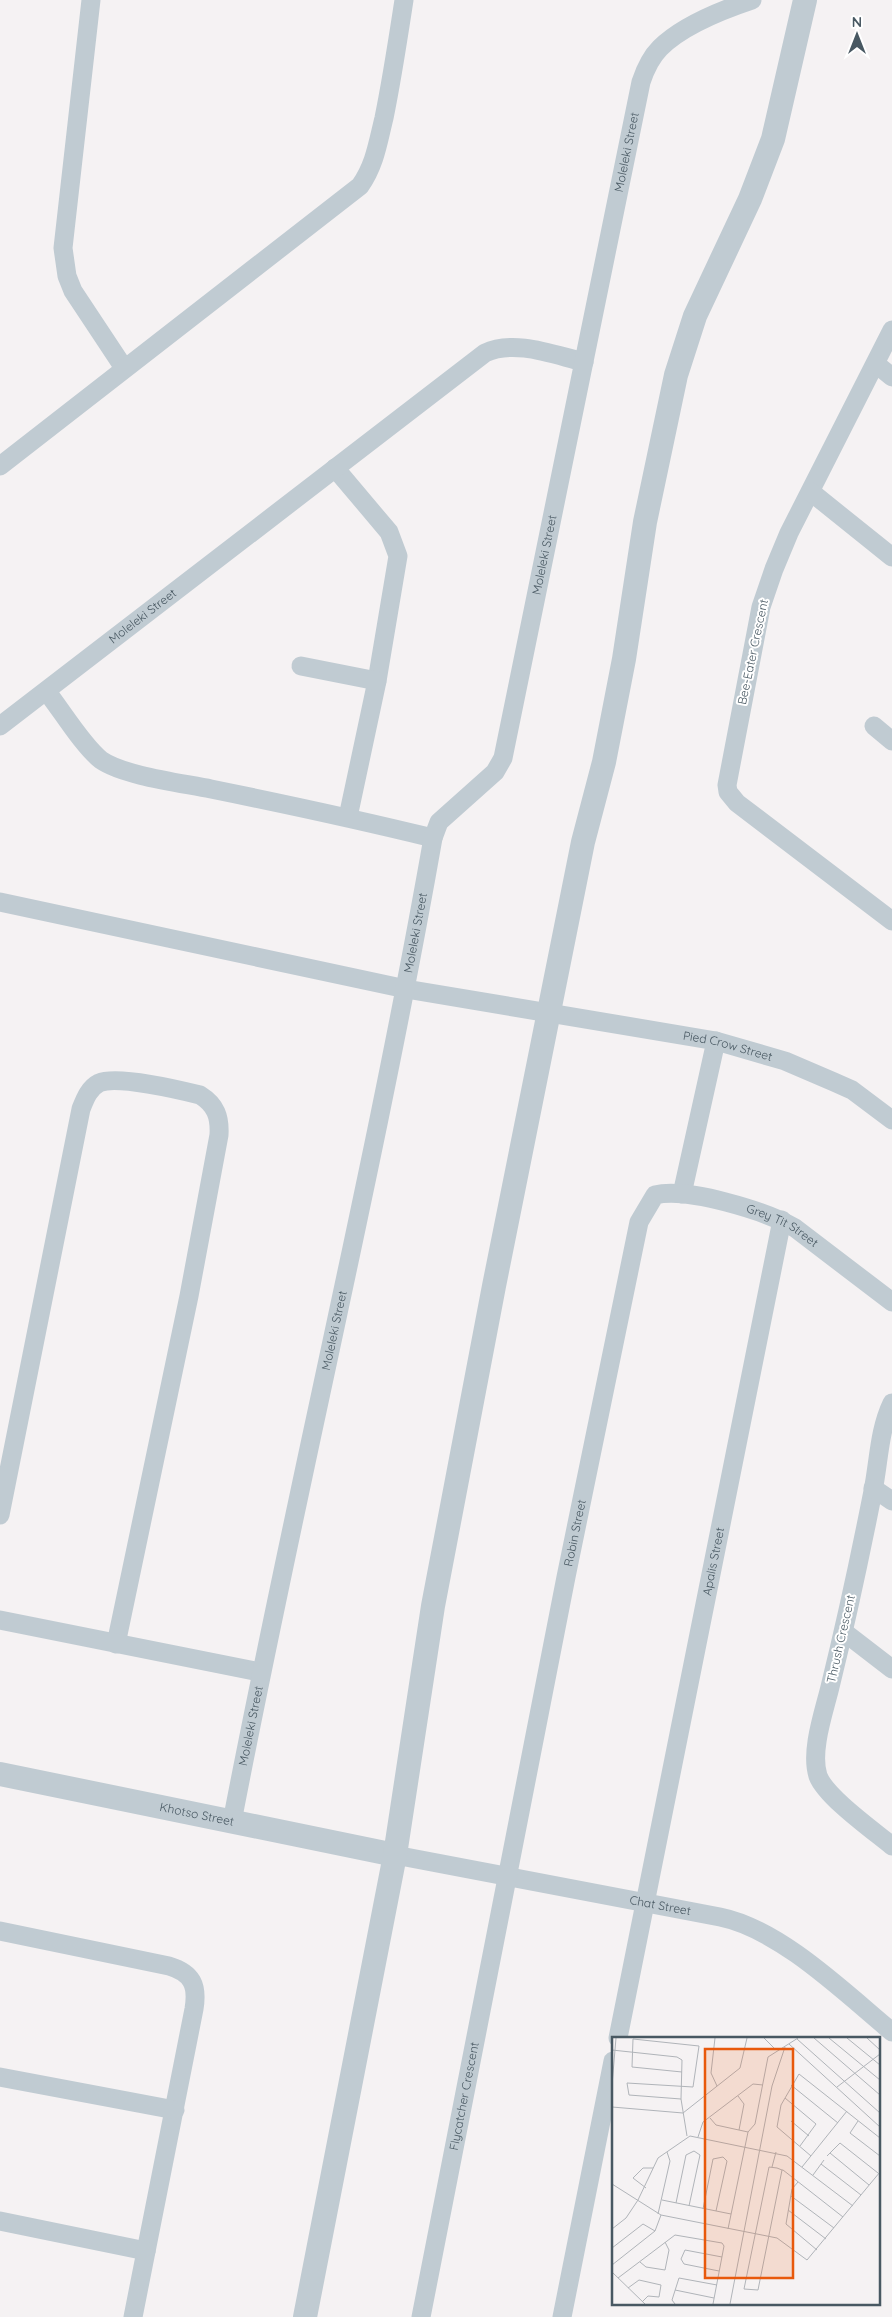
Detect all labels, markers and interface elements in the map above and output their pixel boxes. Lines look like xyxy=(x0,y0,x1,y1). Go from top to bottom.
north arrow xyxy=(832,10,882,60)
text: N xyxy=(852,13,862,31)
street label: Moleleki Street xyxy=(611,111,642,193)
street label: Moleleki Street xyxy=(529,513,559,596)
street label: Moleleki Street xyxy=(106,585,179,647)
street label: Bee-Eater Crescent xyxy=(734,598,771,706)
street label: Moleleki Street xyxy=(400,891,430,974)
street label: Pied Crow Street xyxy=(682,1028,774,1064)
street label: Grey Tit Street xyxy=(745,1200,821,1250)
street label: Moleleki Street xyxy=(318,1289,350,1372)
street label: Robin Street xyxy=(560,1498,589,1568)
street label: Apalis Street xyxy=(699,1526,727,1597)
street label: Thrush Crescent xyxy=(823,1593,858,1684)
street label: Moleleki Street xyxy=(235,1684,266,1767)
street label: Khotso Street xyxy=(159,1799,235,1829)
street label: Chat Street xyxy=(628,1892,692,1918)
inset map xyxy=(612,2037,880,2304)
street label: Flycatcher Crescent xyxy=(446,2041,482,2152)

